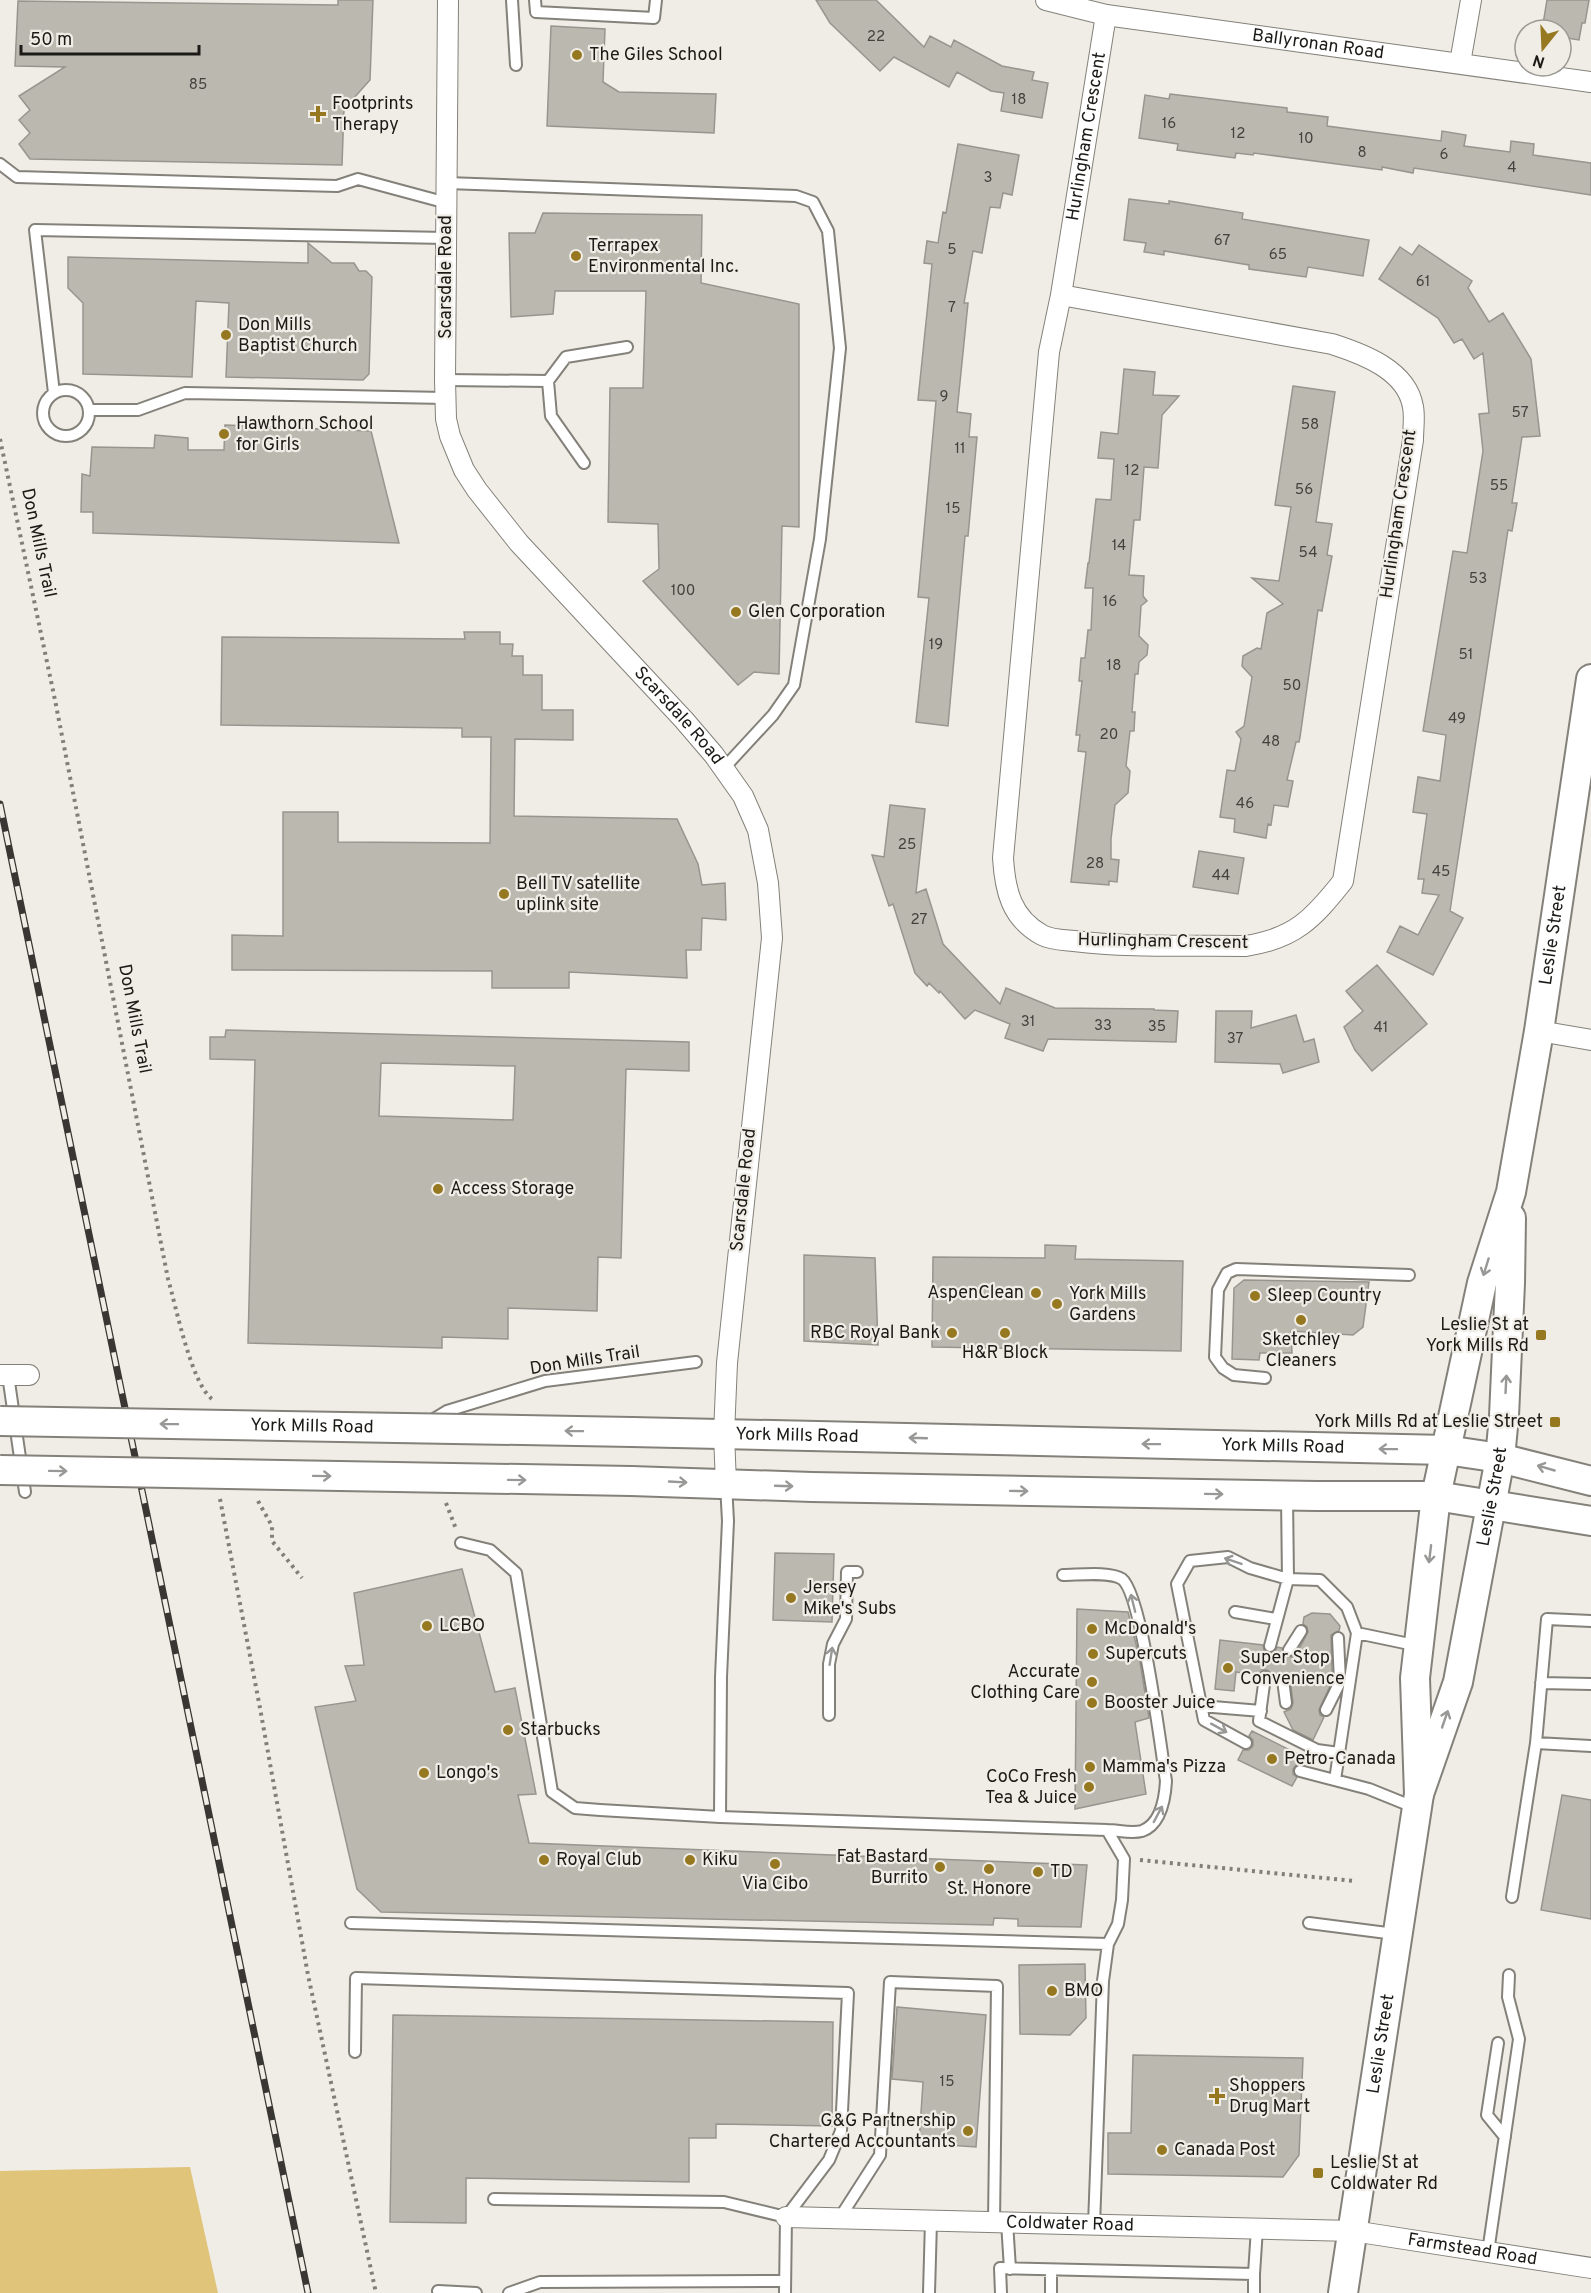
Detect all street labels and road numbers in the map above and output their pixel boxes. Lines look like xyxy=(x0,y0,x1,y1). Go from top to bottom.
street label: Ballyronan Road xyxy=(1251,24,1386,65)
street label: Hurlingham Crescent xyxy=(1062,50,1111,223)
street label: Scarsdale Road xyxy=(435,215,458,339)
street label: Hurlingham Crescent xyxy=(1376,428,1422,600)
street label: Don Mills Trail xyxy=(15,486,61,600)
street label: Scarsdale Road xyxy=(629,662,729,769)
street label: Leslie Street xyxy=(1534,884,1572,987)
street label: Hurlingham Crescent xyxy=(1077,929,1249,955)
street label: Don Mills Trail xyxy=(112,962,156,1076)
street label: Scarsdale Road xyxy=(726,1127,762,1253)
street label: Don Mills Trail xyxy=(528,1341,642,1381)
street label: York Mills Road xyxy=(250,1414,374,1439)
street label: York Mills Road xyxy=(735,1423,859,1449)
street label: York Mills Road xyxy=(1221,1434,1345,1459)
street label: Leslie Street xyxy=(1472,1446,1513,1548)
street label: Leslie Street xyxy=(1362,1992,1400,2095)
street label: Coldwater Road xyxy=(1006,2211,1134,2237)
street label: Farmstead Road xyxy=(1406,2228,1539,2271)

